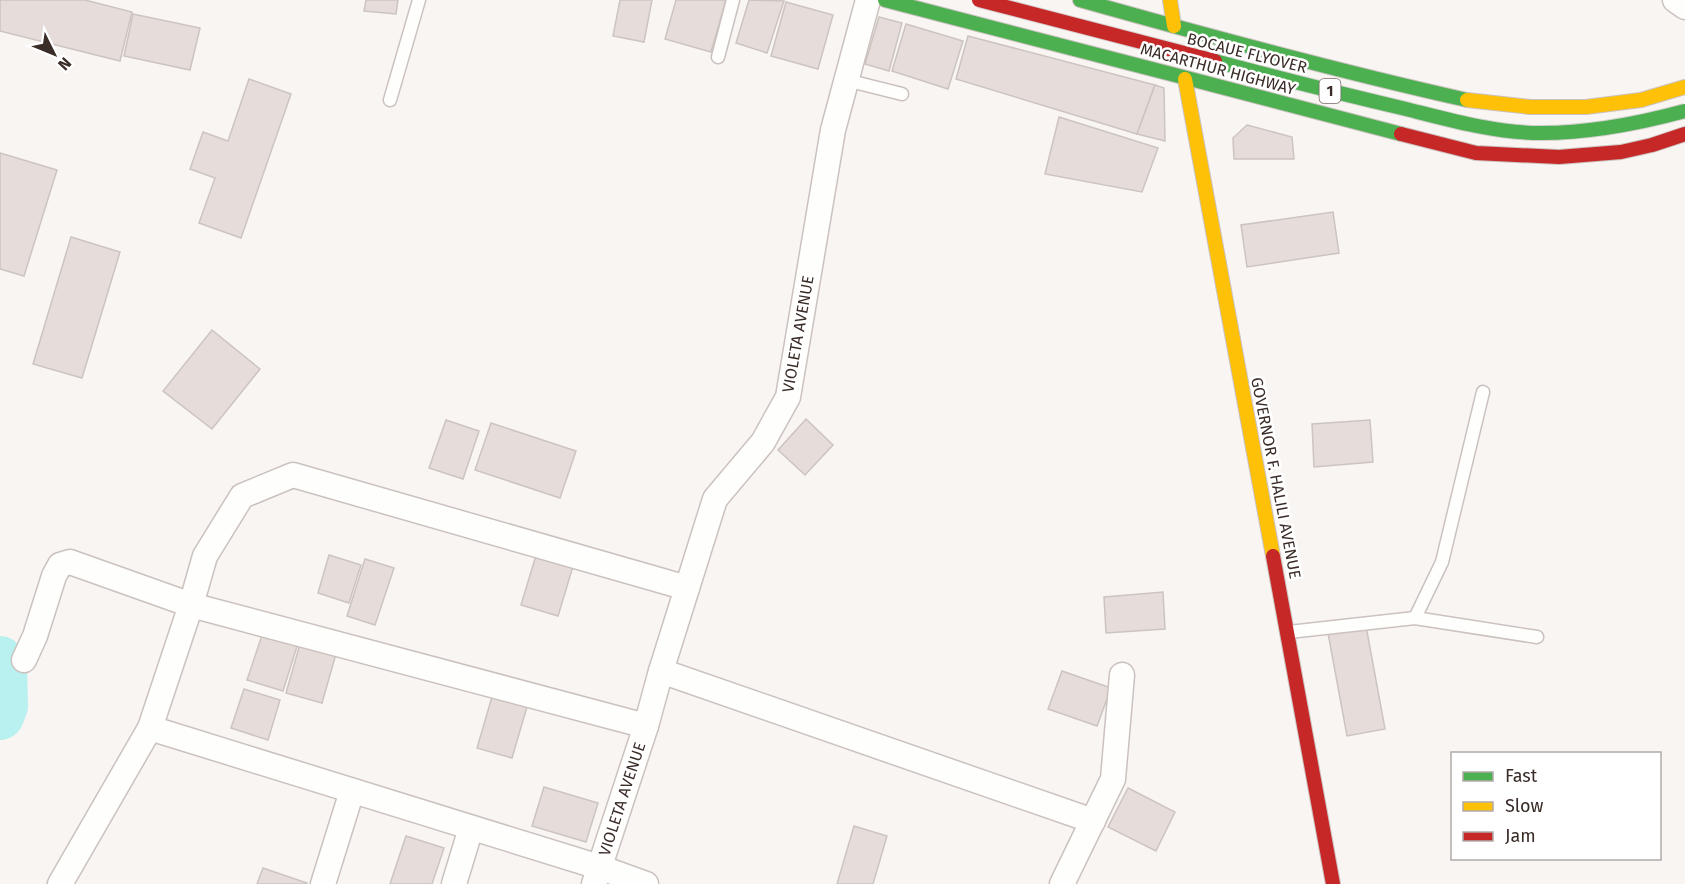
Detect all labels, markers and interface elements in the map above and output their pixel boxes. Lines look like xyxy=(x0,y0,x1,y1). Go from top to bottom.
north arrow xyxy=(24,24,84,84)
street label: BOCAUE FLYOVER xyxy=(1185,29,1309,77)
street label: MACARTHUR HIGHWAY xyxy=(1138,39,1298,99)
text: N xyxy=(54,54,75,74)
road number: 1 xyxy=(1320,79,1340,103)
street label: VIOLETA AVENUE xyxy=(778,274,818,394)
street label: GOVERNOR F. HALILI AVENUE xyxy=(1247,376,1305,580)
street label: VIOLETA AVENUE xyxy=(595,740,649,858)
legend xyxy=(1451,752,1661,860)
text: Fast xyxy=(1505,765,1538,787)
text: Slow xyxy=(1505,795,1544,817)
text: Jam xyxy=(1505,825,1536,847)

